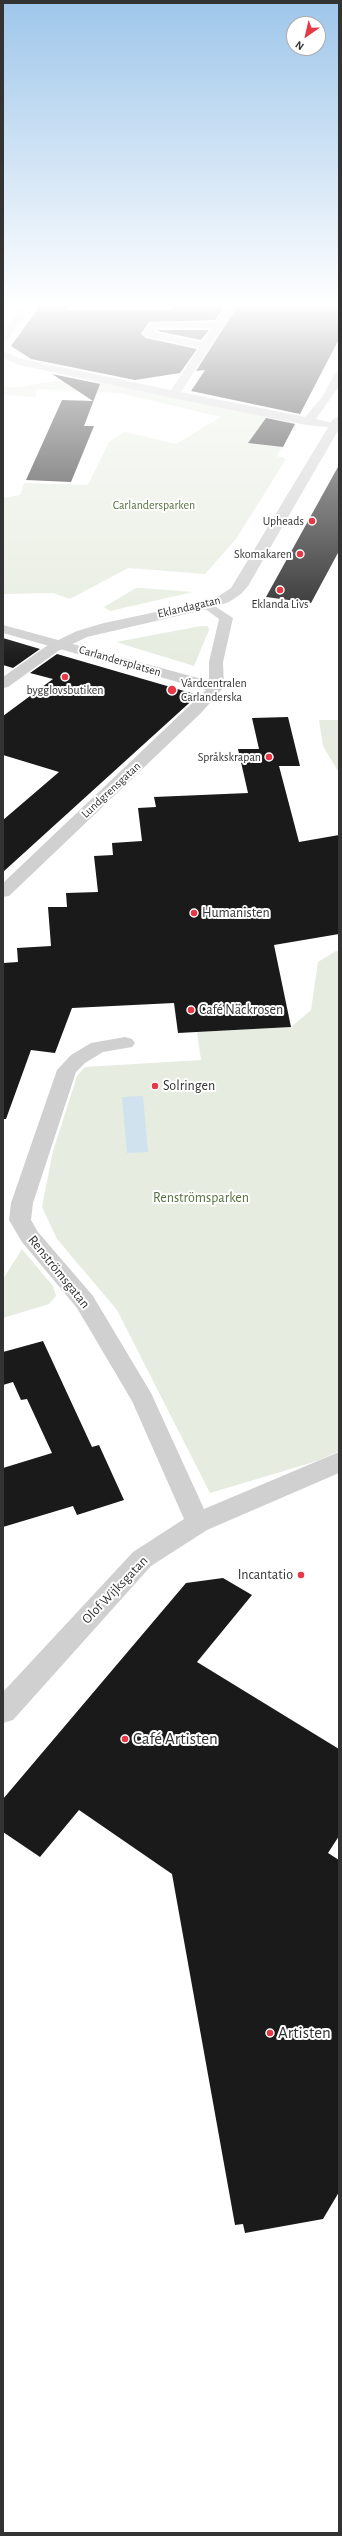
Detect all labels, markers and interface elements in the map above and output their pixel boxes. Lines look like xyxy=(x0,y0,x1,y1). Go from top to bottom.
north arrow xyxy=(286,16,326,56)
text: N xyxy=(293,39,306,52)
park label: Carlandersparken xyxy=(113,498,195,512)
place label: Upheads xyxy=(263,514,304,528)
marker: Upheads xyxy=(307,516,317,526)
place label: Skomakaren xyxy=(234,547,292,561)
marker: Skomakaren xyxy=(295,549,305,559)
marker: Eklanda Livs xyxy=(275,585,285,595)
street label: Eklandagatan xyxy=(156,593,222,621)
place label: Eklanda Livs xyxy=(252,597,308,611)
street label: Carlandersplatsen xyxy=(77,642,163,680)
marker: bygglovsbutiken xyxy=(60,672,70,682)
place label: Vårdcentralen Carlanderska xyxy=(181,676,247,704)
place label: bygglovsbutiken xyxy=(27,683,103,697)
marker: Vårdcentralen Carlanderska xyxy=(166,684,178,696)
place label: Språkskrapan xyxy=(198,750,261,764)
marker: Språkskrapan xyxy=(264,752,274,762)
street label: Lundgrensgatan xyxy=(78,759,144,821)
place label: Humanisten xyxy=(202,905,270,921)
marker: Humanisten xyxy=(189,908,199,918)
place label: Café Näckrosen xyxy=(199,1002,283,1018)
marker: Café Näckrosen xyxy=(186,1005,196,1015)
place label: Solringen xyxy=(163,1078,215,1094)
marker: Solringen xyxy=(150,1081,160,1091)
park label: Renströmsparken xyxy=(153,1190,249,1206)
street label: Renströmsgatan xyxy=(24,1232,94,1312)
street label: Olof Wijksgatan xyxy=(78,1553,152,1627)
place label: Incantatio xyxy=(238,1567,293,1583)
marker: Incantatio xyxy=(296,1570,306,1580)
place label: Café Artisten xyxy=(133,1729,218,1749)
marker: Café Artisten xyxy=(120,1734,130,1744)
place label: Artisten xyxy=(278,2023,331,2043)
marker: Artisten xyxy=(265,2028,275,2038)

